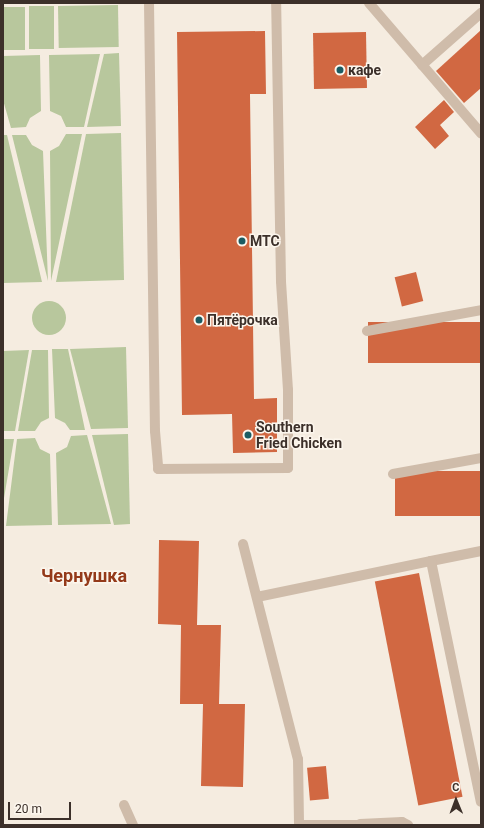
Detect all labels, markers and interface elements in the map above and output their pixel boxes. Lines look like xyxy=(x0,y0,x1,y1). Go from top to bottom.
place label: кафе xyxy=(348,62,381,78)
marker: кафе xyxy=(335,65,345,75)
place label: МТС xyxy=(250,233,280,249)
marker: МТС xyxy=(237,236,247,246)
place label: Пятёрочка xyxy=(207,312,278,328)
marker: Пятёрочка xyxy=(194,315,204,325)
place label: Southern Fried Chicken xyxy=(256,419,342,452)
marker: Southern Fried Chicken xyxy=(243,430,253,440)
district label: Чернушка xyxy=(41,565,127,587)
north arrow xyxy=(436,780,476,820)
text: С xyxy=(452,781,459,794)
scale bar xyxy=(10,794,73,820)
text: 20 m xyxy=(15,802,42,816)

